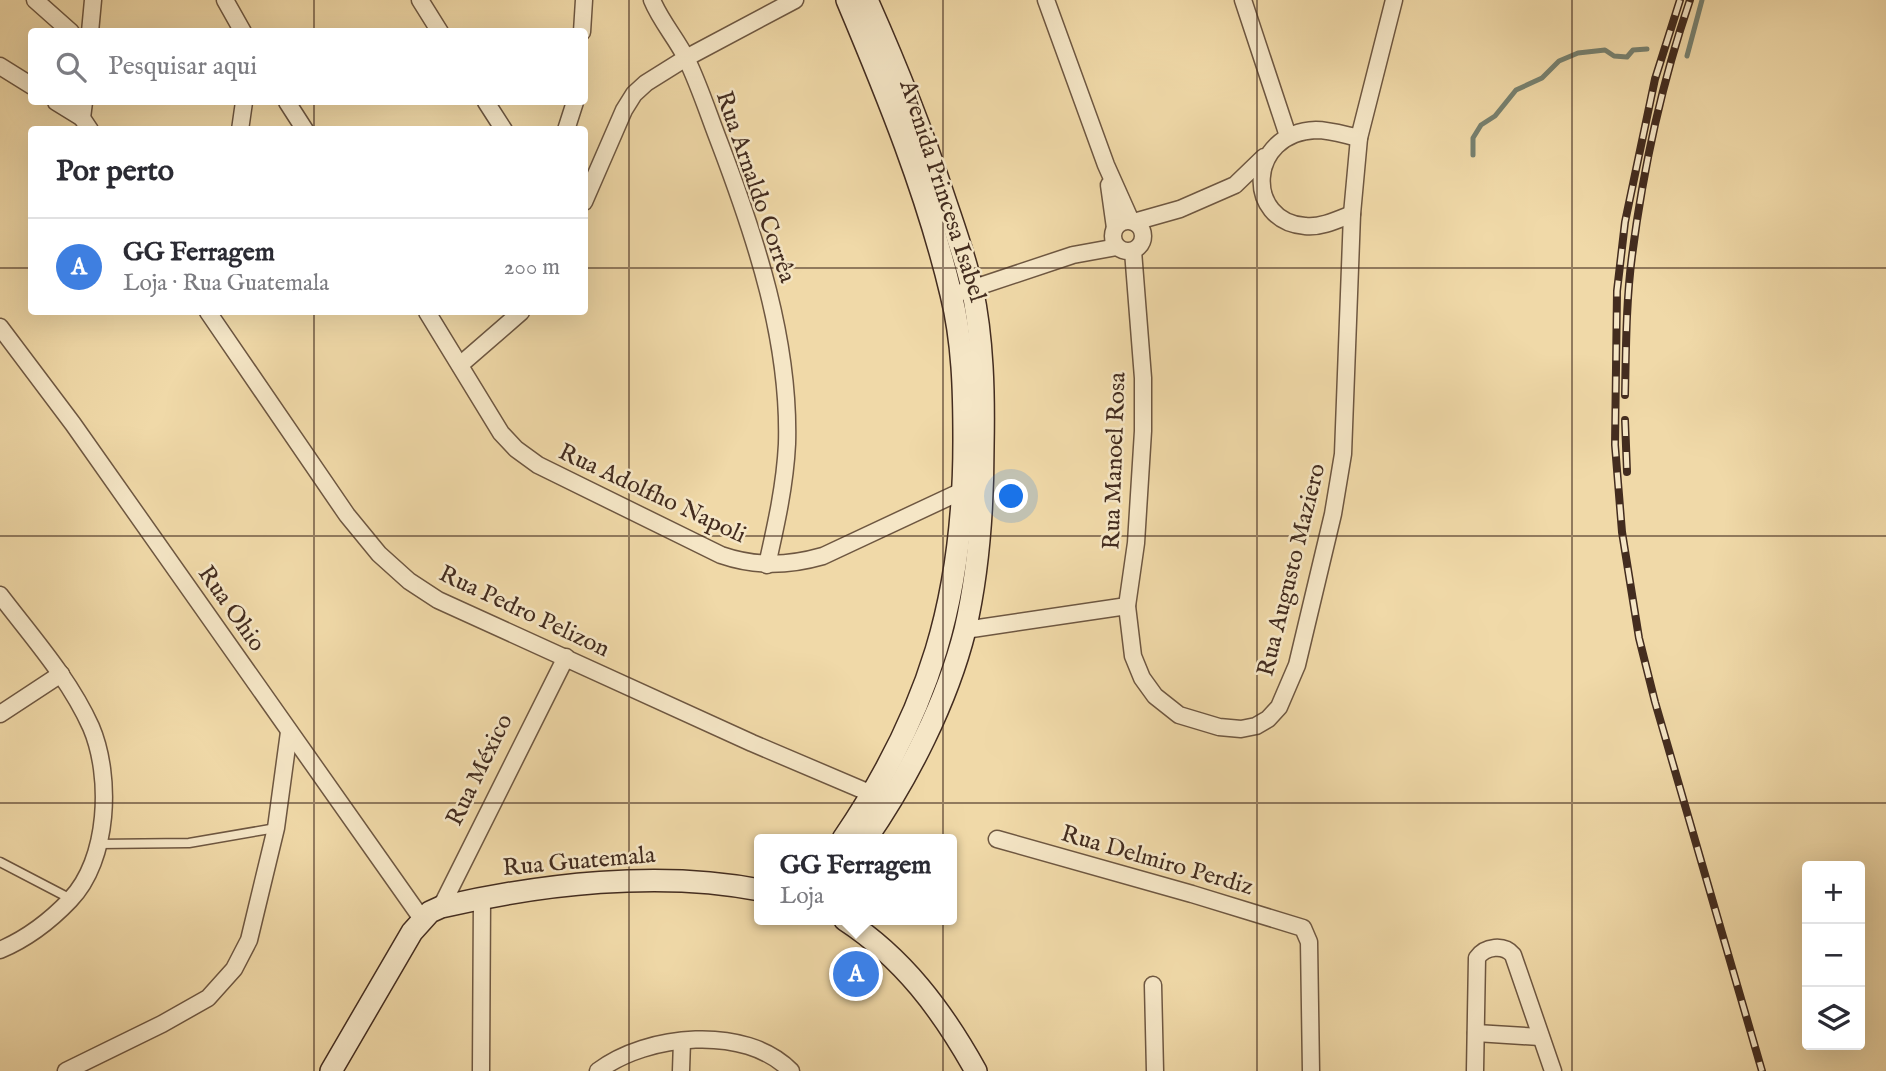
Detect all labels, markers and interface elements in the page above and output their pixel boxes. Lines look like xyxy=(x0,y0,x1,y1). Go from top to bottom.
search box xyxy=(28,28,588,105)
icon: search xyxy=(52,48,90,86)
text: Pesquisar aqui xyxy=(108,50,257,83)
street label: Avenida Princesa Isabel xyxy=(891,75,993,306)
street label: Rua Arnaldo Corrêa xyxy=(708,87,803,288)
text: Por perto xyxy=(56,153,174,191)
text: GG Ferragem xyxy=(123,236,275,269)
text: A xyxy=(71,253,87,282)
text: 200 m xyxy=(504,253,560,282)
text: Loja · Rua Guatemala xyxy=(123,269,329,298)
street label: Rua Manoel Rosa xyxy=(1096,371,1134,550)
street label: Rua Adolfho Napoli xyxy=(553,437,751,551)
street label: Rua Augusto Maziero xyxy=(1251,460,1333,680)
your location xyxy=(994,479,1028,513)
street label: Rua Pedro Pelizon xyxy=(434,559,615,665)
street label: Rua Ohio xyxy=(190,560,272,658)
street label: Rua México xyxy=(440,709,520,831)
street label: Rua Delmiro Perdiz xyxy=(1057,819,1257,903)
popup xyxy=(754,834,957,925)
street label: Rua Guatemala xyxy=(501,840,657,884)
text: GG Ferragem xyxy=(780,849,931,882)
map controls xyxy=(1802,861,1865,1050)
button: + xyxy=(1802,861,1865,924)
text: Loja xyxy=(780,882,824,911)
button: − xyxy=(1802,924,1865,987)
pin: A xyxy=(833,948,879,1000)
button: layers xyxy=(1802,987,1865,1050)

